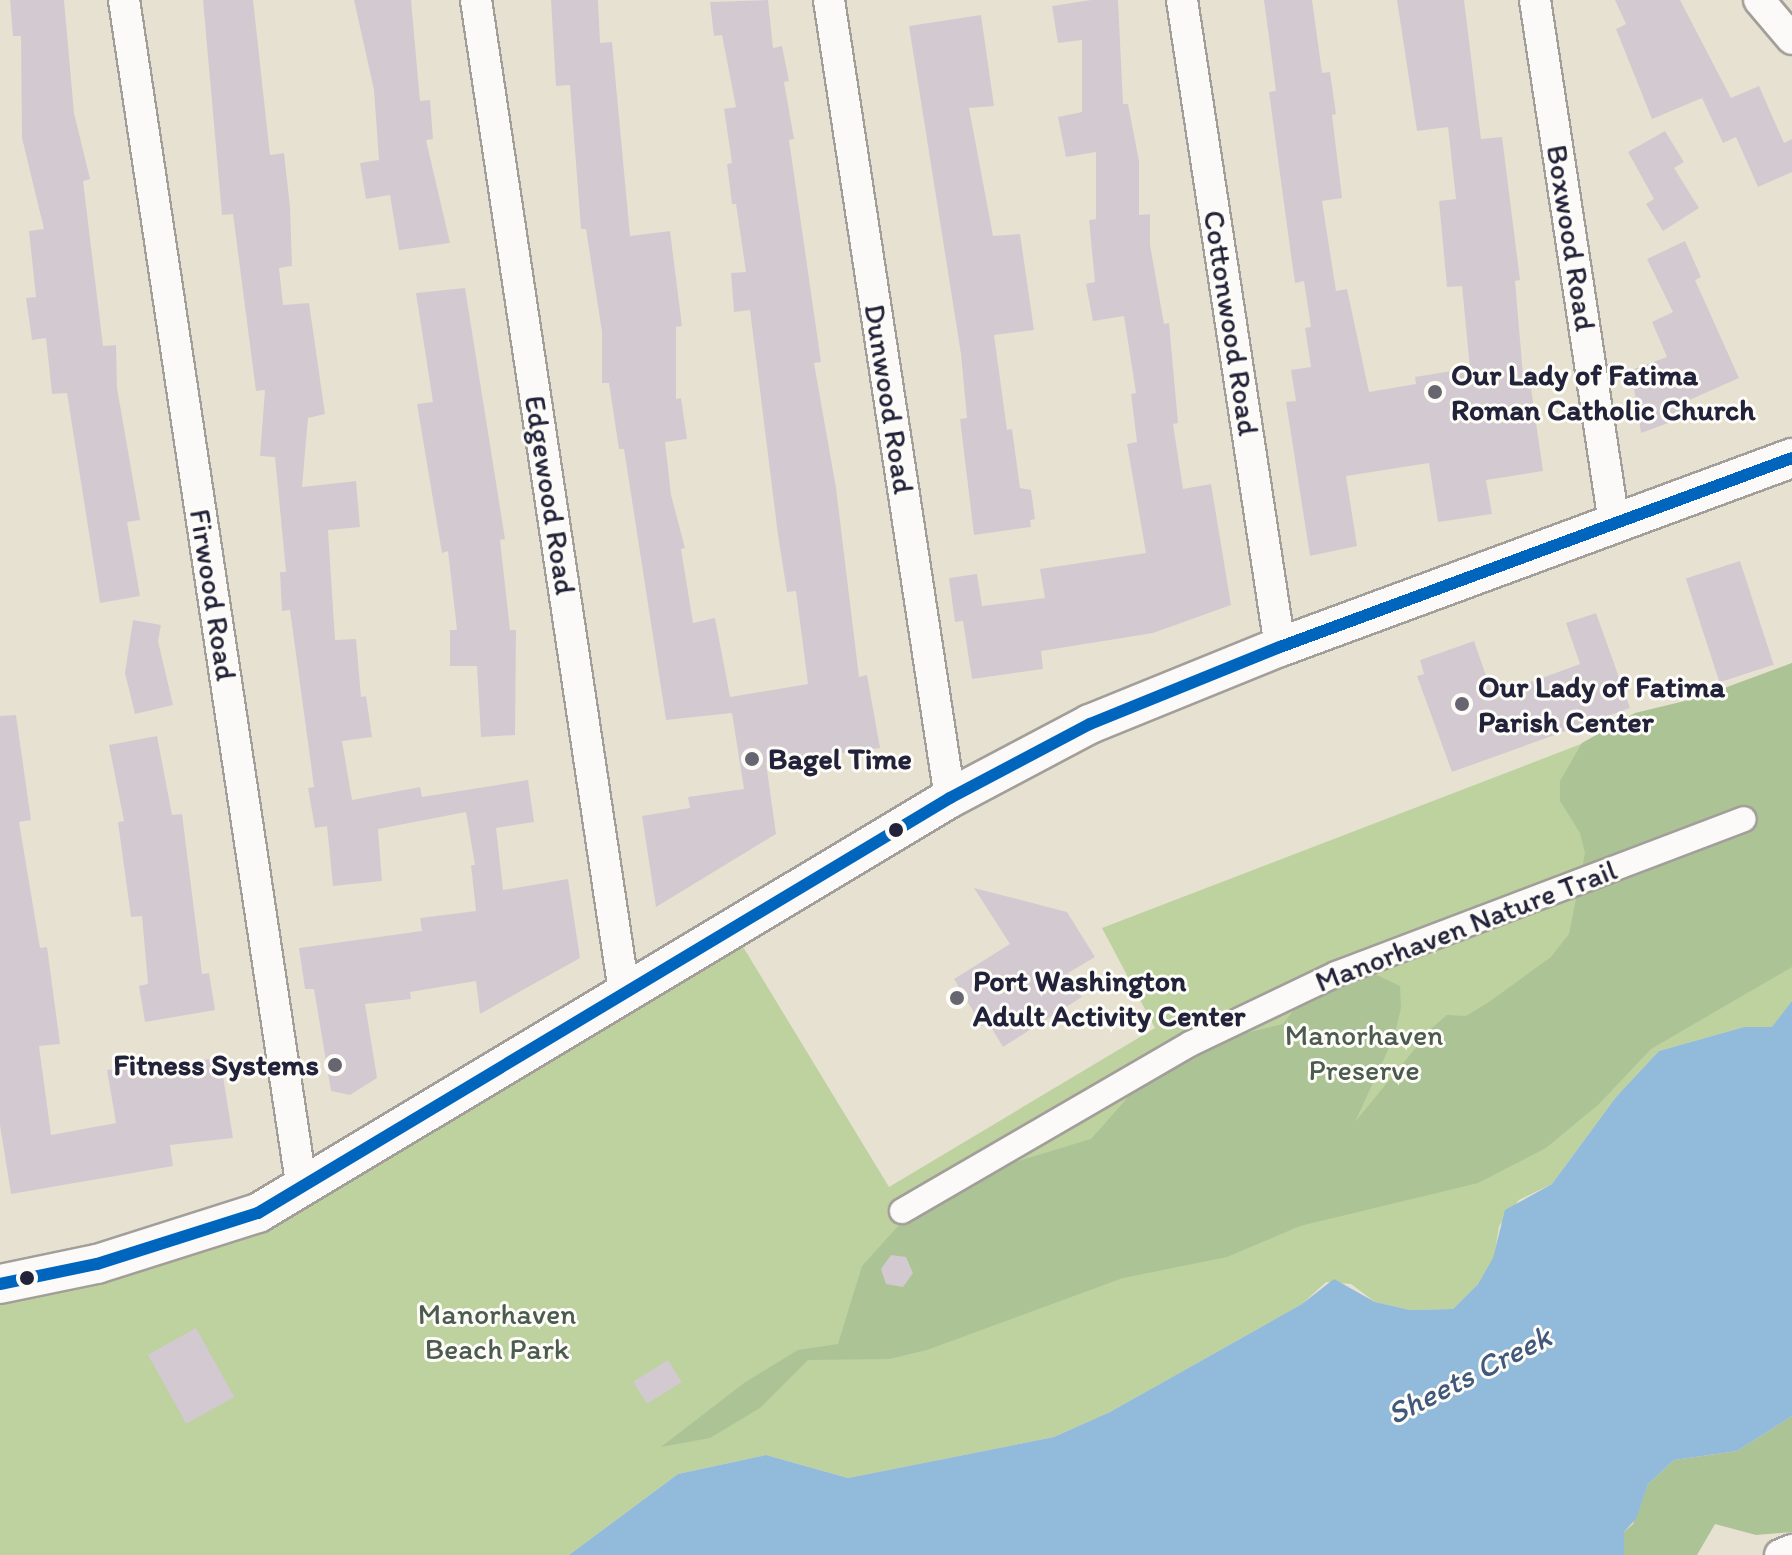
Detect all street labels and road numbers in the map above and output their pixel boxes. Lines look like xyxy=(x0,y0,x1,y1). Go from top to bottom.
street label: Boxwood Road xyxy=(1539,142,1603,334)
street label: Cottonwood Road xyxy=(1195,208,1267,438)
street label: Dunwood Road xyxy=(856,301,922,497)
street label: Edgewood Road xyxy=(516,393,584,597)
street label: Firwood Road xyxy=(182,506,244,684)
street label: Manorhaven Nature Trail xyxy=(1310,852,1622,1000)

